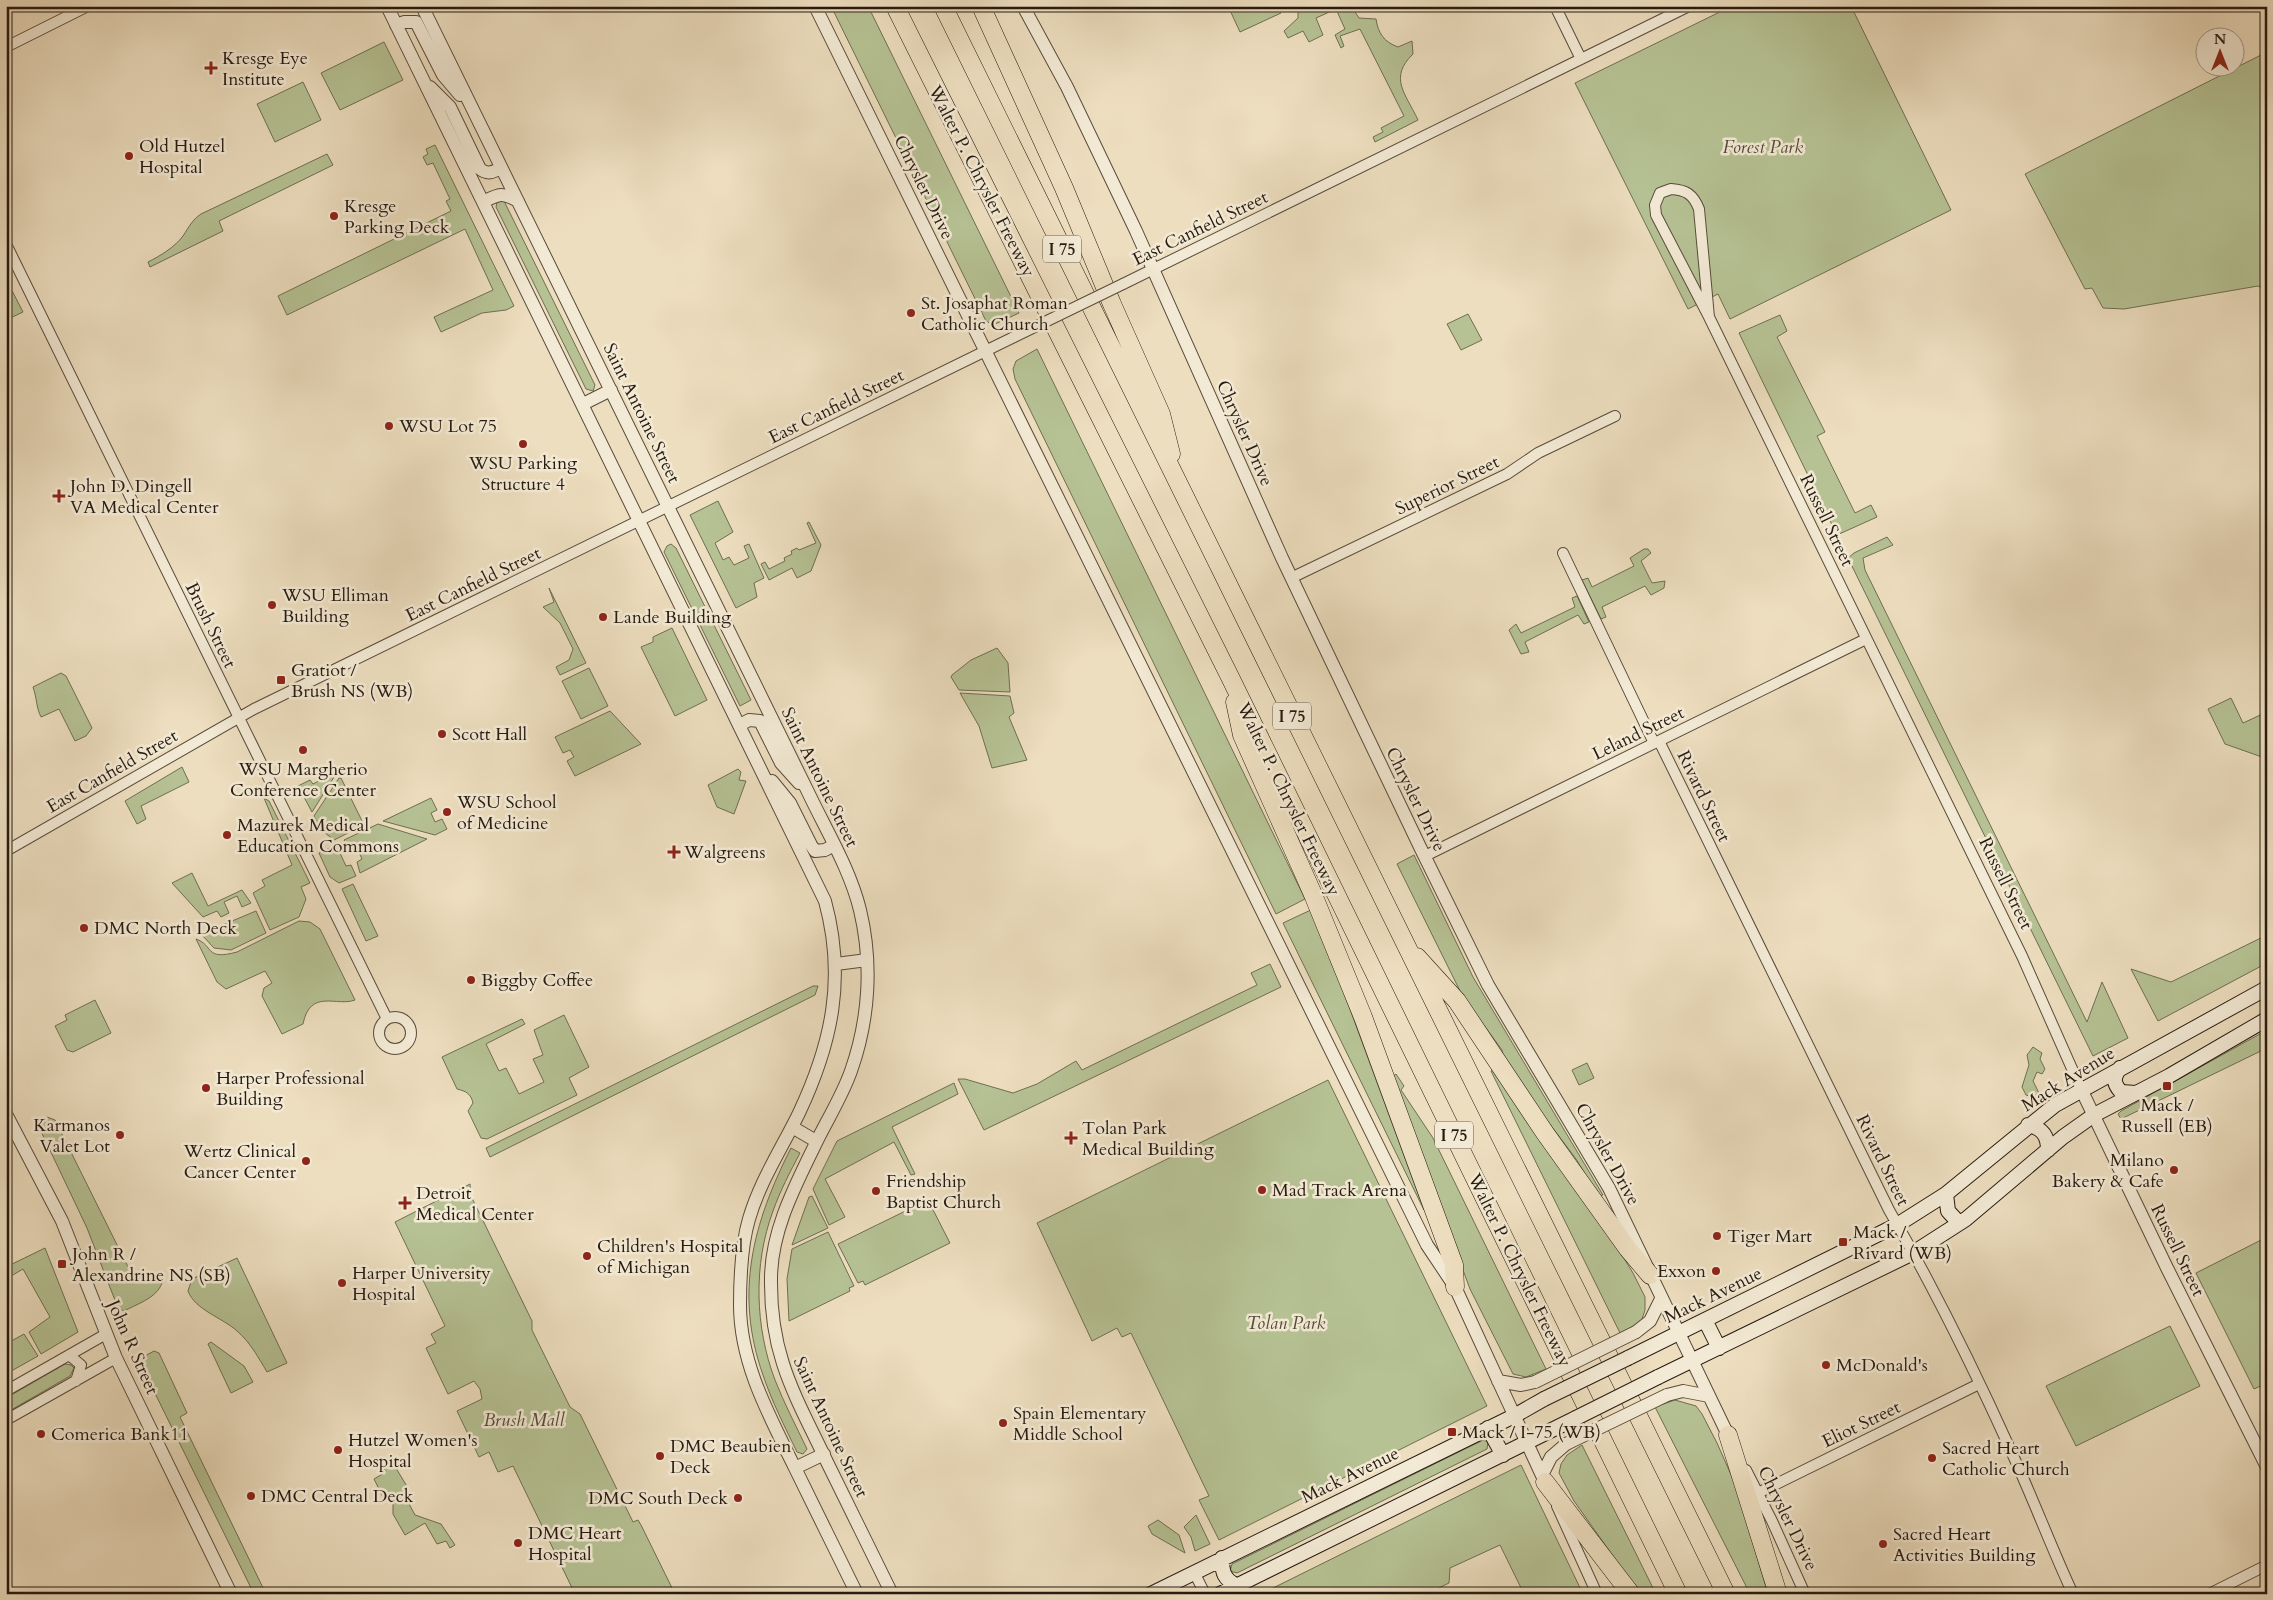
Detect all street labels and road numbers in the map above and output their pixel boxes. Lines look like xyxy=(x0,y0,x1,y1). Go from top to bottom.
street label: Walter P. Chrysler Freeway xyxy=(922,80,1041,282)
street label: Chrysler Drive xyxy=(887,131,960,244)
street label: East Canfield Street xyxy=(1128,185,1272,272)
road number: I 75 xyxy=(1043,235,1081,262)
street label: Saint Antoine Street xyxy=(597,339,686,488)
street label: East Canfield Street xyxy=(764,363,908,450)
street label: Chrysler Drive xyxy=(1210,376,1279,490)
street label: Superior Street xyxy=(1391,449,1504,521)
street label: Russell Street xyxy=(1793,470,1860,571)
street label: East Canfield Street xyxy=(401,541,545,628)
street label: Brush Street xyxy=(179,578,242,673)
street label: Walter P. Chrysler Freeway xyxy=(1230,697,1347,901)
street label: Leland Street xyxy=(1588,700,1689,766)
road number: I 75 xyxy=(1273,702,1311,729)
street label: Saint Antoine Street xyxy=(775,703,864,852)
street label: East Canfield Street xyxy=(42,724,183,819)
street label: Chrysler Drive xyxy=(1379,743,1452,856)
street label: Rivard Street xyxy=(1671,746,1737,846)
street label: Russell Street xyxy=(1972,833,2039,934)
street label: Mack Avenue xyxy=(2017,1041,2120,1118)
street label: Chrysler Drive xyxy=(1569,1099,1646,1210)
street label: Rivard Street xyxy=(1850,1110,1916,1210)
road number: I 75 xyxy=(1435,1122,1473,1148)
street label: Walter P. Chrysler Freeway xyxy=(1461,1168,1578,1372)
street label: Russell Street xyxy=(2144,1200,2211,1301)
street label: Mack Avenue xyxy=(1660,1261,1766,1330)
street label: John R Street xyxy=(99,1293,165,1399)
street label: Saint Antoine Street xyxy=(787,1353,874,1502)
street label: Eliot Street xyxy=(1818,1395,1905,1454)
street label: Mack Avenue xyxy=(1297,1441,1403,1510)
street label: Chrysler Drive xyxy=(1751,1462,1824,1575)

